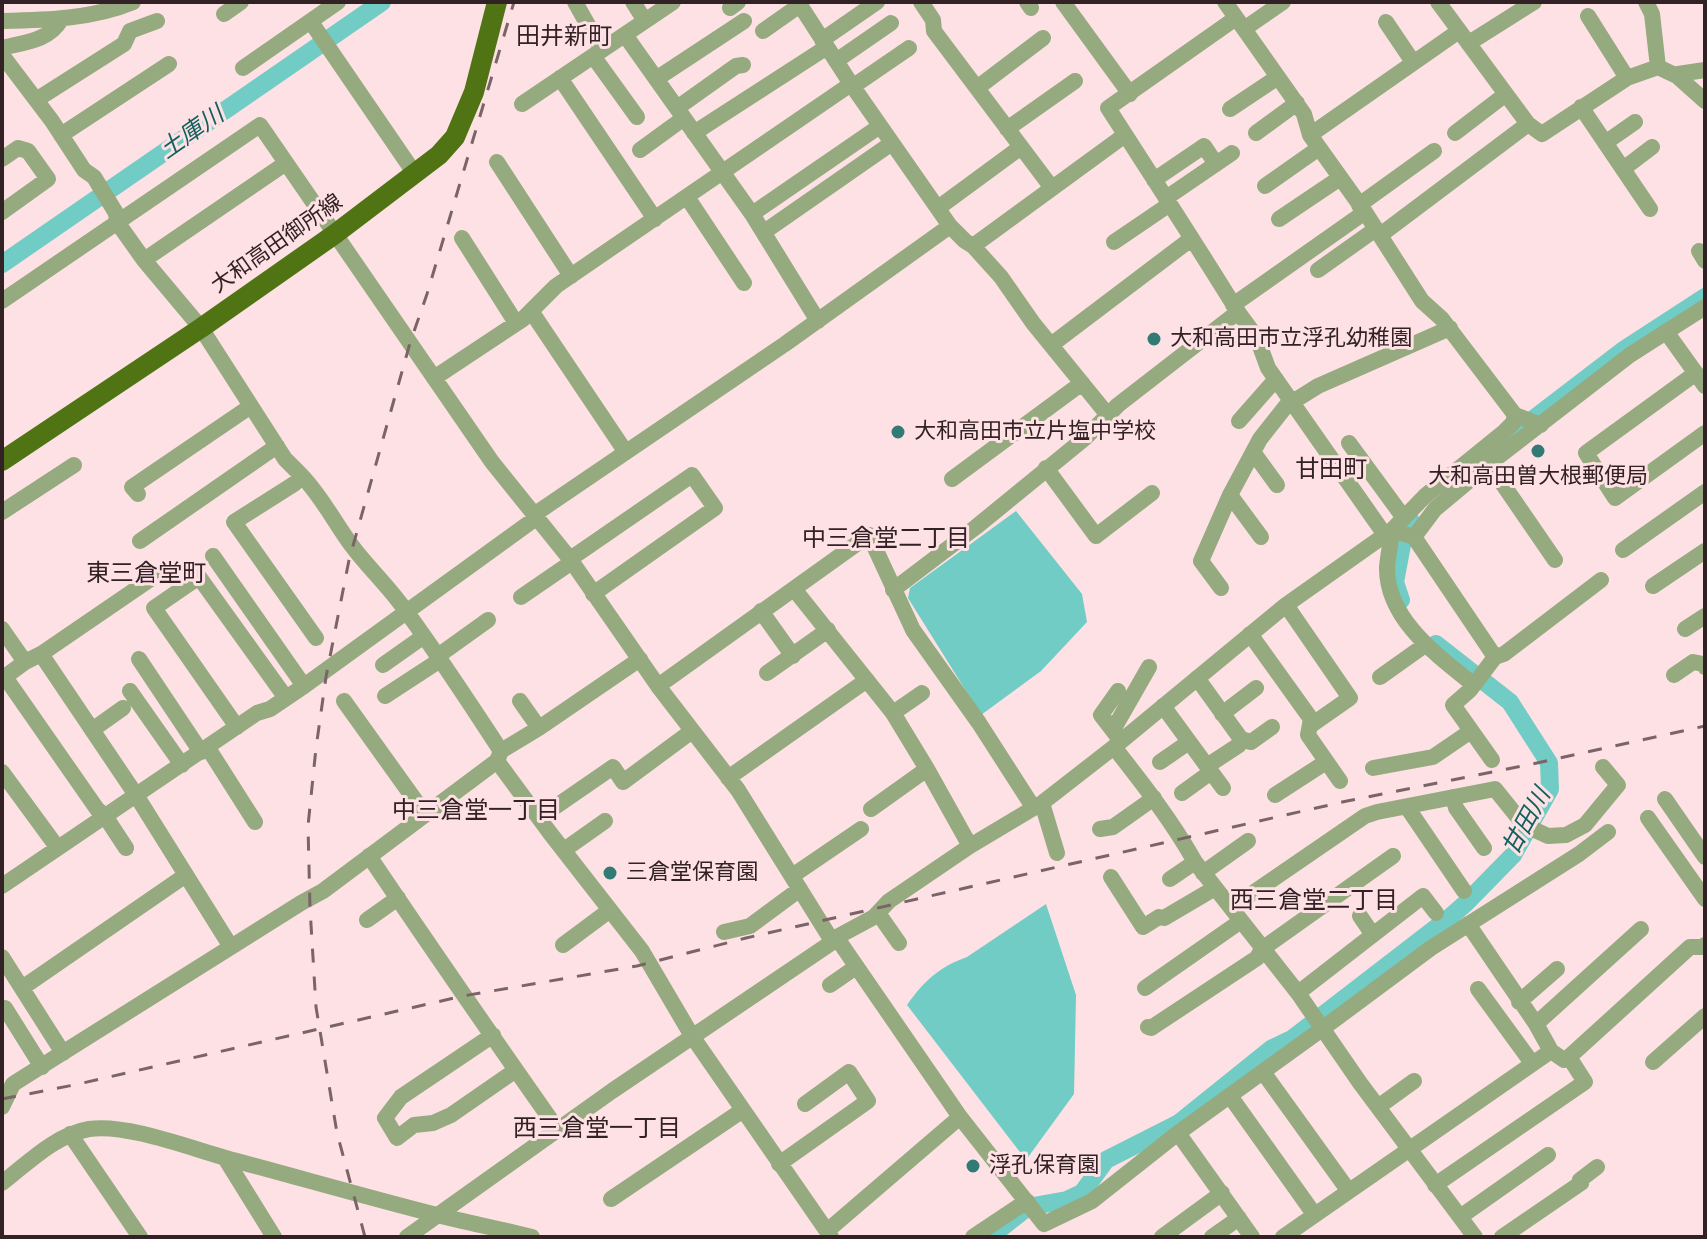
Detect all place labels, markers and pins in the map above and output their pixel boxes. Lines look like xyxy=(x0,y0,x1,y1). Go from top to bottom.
place label: 大和高田市立浮孔幼稚園 xyxy=(1170,326,1412,352)
marker: 大和高田市立浮孔幼稚園 xyxy=(1145,330,1163,348)
place label: 大和高田市立片塩中学校 xyxy=(914,419,1156,445)
marker: 大和高田市立片塩中学校 xyxy=(889,423,907,441)
marker: 大和高田曽大根郵便局 xyxy=(1529,442,1547,460)
place label: 大和高田曽大根郵便局 xyxy=(1428,464,1648,490)
place label: 三倉堂保育園 xyxy=(626,860,758,886)
marker: 三倉堂保育園 xyxy=(601,864,619,882)
place label: 浮孔保育園 xyxy=(989,1153,1099,1179)
marker: 浮孔保育園 xyxy=(964,1157,982,1175)

